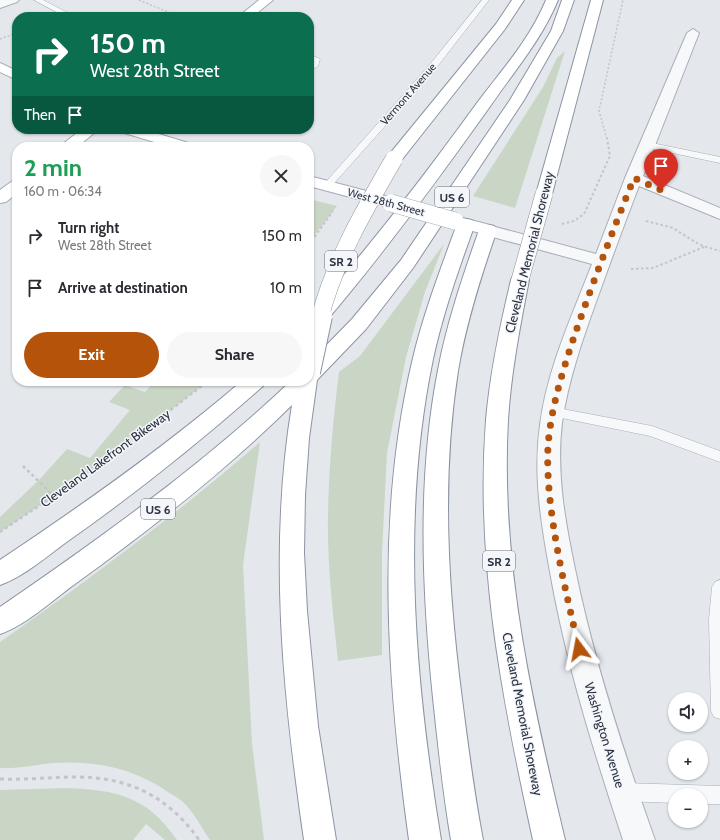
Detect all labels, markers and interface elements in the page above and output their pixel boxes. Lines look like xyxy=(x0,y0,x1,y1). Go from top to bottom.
text: 150 m xyxy=(90,26,166,60)
icon: right xyxy=(24,28,76,80)
text: West 28th Street xyxy=(90,60,220,82)
street label: Vermont Avenue xyxy=(377,60,439,128)
icon: arrive xyxy=(64,104,86,126)
text: Then xyxy=(24,106,56,124)
pin xyxy=(644,149,678,190)
text: 2 min xyxy=(24,153,82,182)
button: close xyxy=(260,155,302,197)
icon: arrive xyxy=(650,155,672,177)
street label: Cleveland Memorial Shoreway xyxy=(501,169,557,335)
text: 160 m · 06:34 xyxy=(24,183,102,199)
street label: West 28th Street xyxy=(346,185,426,219)
road number: US 6 xyxy=(435,187,469,207)
text: Turn right xyxy=(58,219,119,237)
icon: right xyxy=(24,225,46,247)
text: 150 m xyxy=(262,227,302,245)
text: West 28th Street xyxy=(58,237,152,253)
road number: SR 2 xyxy=(325,251,357,271)
icon: arrive xyxy=(24,277,46,299)
text: Arrive at destination xyxy=(58,279,188,297)
text: 10 m xyxy=(270,279,302,297)
button: Exit xyxy=(24,332,159,378)
button: Share xyxy=(167,332,302,378)
street label: Cleveland Lakefront Bikeway xyxy=(37,405,173,511)
road number: US 6 xyxy=(141,499,175,519)
road number: SR 2 xyxy=(483,551,515,571)
position arrow xyxy=(558,628,600,670)
street label: Cleveland Memorial Shoreway xyxy=(499,631,547,798)
street label: Washington Avenue xyxy=(581,680,629,790)
map controls xyxy=(668,692,708,828)
button: sound xyxy=(668,692,708,732)
button: + xyxy=(668,740,708,780)
button: − xyxy=(668,788,708,828)

